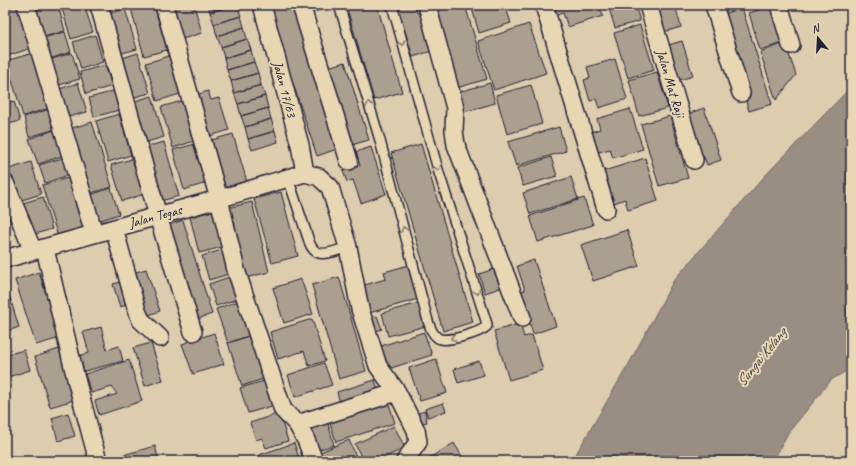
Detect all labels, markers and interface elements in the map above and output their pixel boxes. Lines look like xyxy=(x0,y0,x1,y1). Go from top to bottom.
north arrow xyxy=(798,18,838,58)
text: N xyxy=(810,20,822,36)
one-way arrow xyxy=(397,39,406,46)
street label: Jalan Mat Raji xyxy=(652,46,690,121)
street label: Jalan 17/63 xyxy=(269,58,301,121)
one-way arrow xyxy=(365,101,374,108)
one-way arrow xyxy=(433,164,441,171)
street label: Jalan Tegas xyxy=(126,201,185,232)
one-way arrow xyxy=(400,226,409,233)
one-way arrow xyxy=(472,288,481,295)
water label: Sungai Kelang xyxy=(732,322,792,390)
one-way arrow xyxy=(449,334,456,342)

